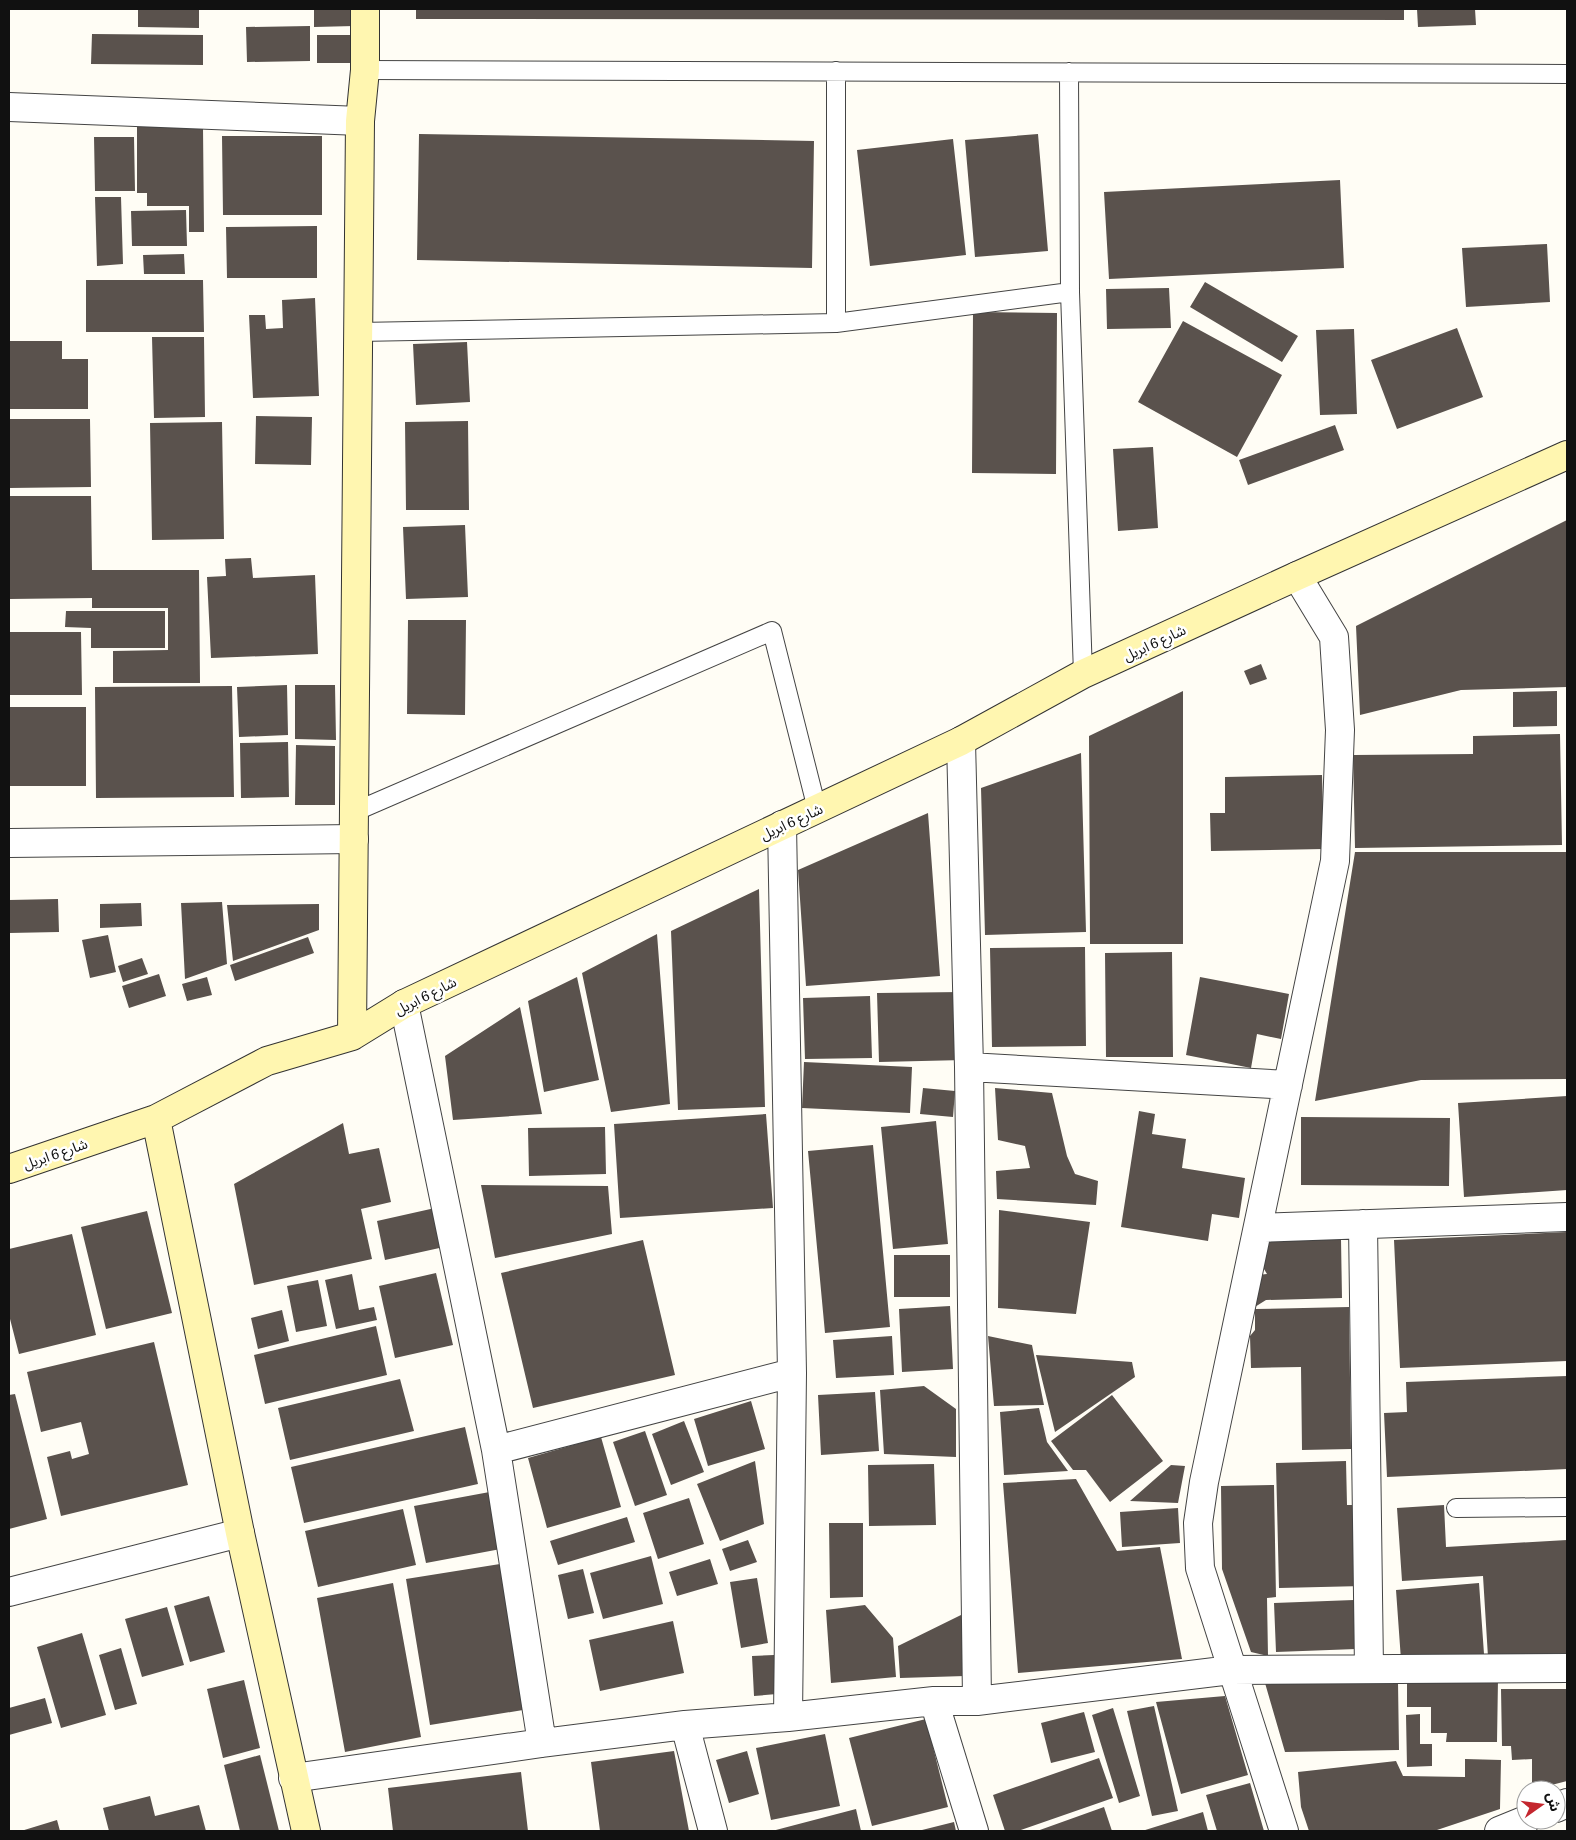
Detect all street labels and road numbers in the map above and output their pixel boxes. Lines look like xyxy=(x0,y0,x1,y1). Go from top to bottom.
street label: شارع 6 ابريل xyxy=(1119,619,1189,667)
street label: شارع 6 ابريل xyxy=(756,798,826,846)
street label: شارع 6 ابريل xyxy=(391,971,460,1021)
street label: شارع 6 ابريل xyxy=(20,1133,91,1175)

